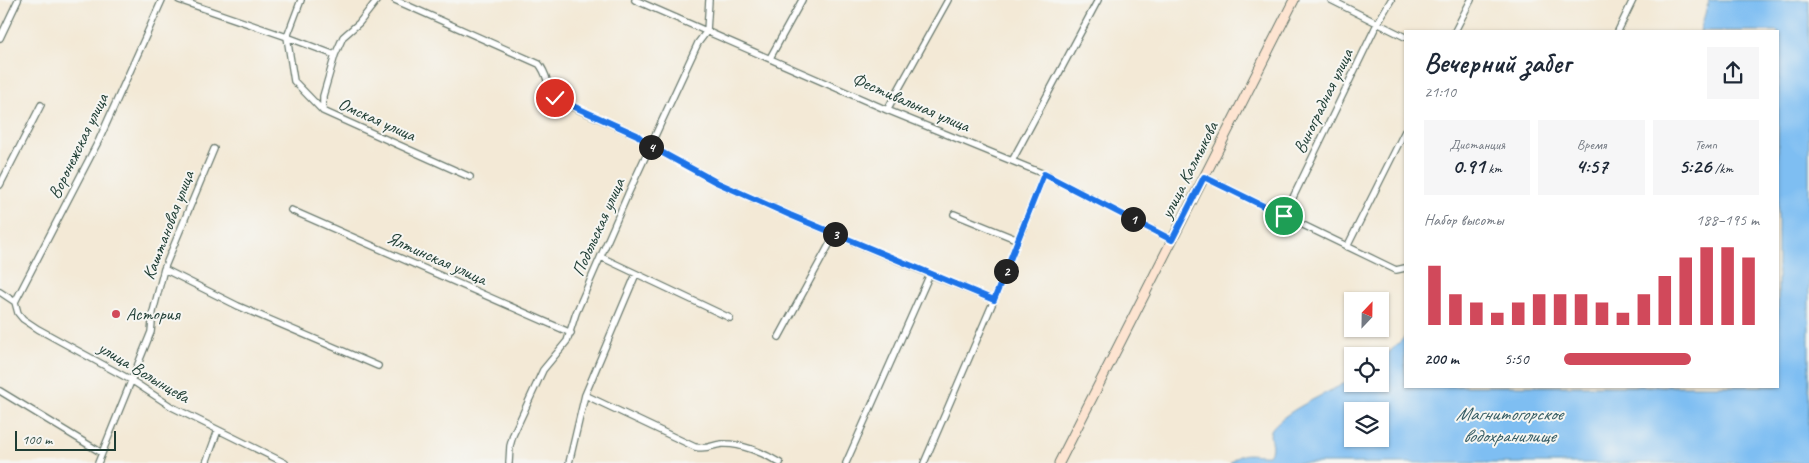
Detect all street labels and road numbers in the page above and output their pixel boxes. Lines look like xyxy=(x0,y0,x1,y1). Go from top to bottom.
street label: Виноградная улица xyxy=(1288,44,1359,157)
street label: Фестивальная улица xyxy=(849,67,975,137)
street label: Воронежская улица xyxy=(43,88,114,202)
street label: Омская улица xyxy=(335,92,421,147)
street label: улица Калмыкова xyxy=(1155,116,1224,223)
street label: Каштановая улица xyxy=(137,166,199,282)
street label: Подольская улица xyxy=(567,174,630,279)
street label: Ялтинская улица xyxy=(384,226,492,290)
street label: улица Волынцева xyxy=(93,336,195,409)

